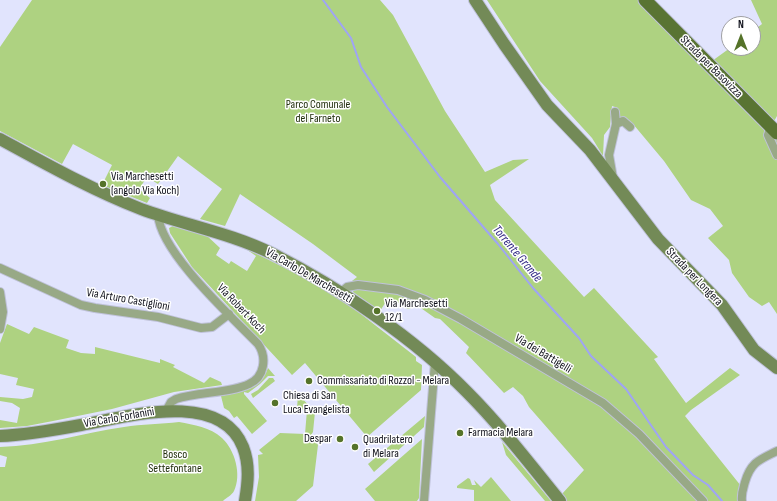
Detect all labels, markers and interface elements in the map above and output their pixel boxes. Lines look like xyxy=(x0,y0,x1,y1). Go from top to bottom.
north arrow xyxy=(721,16,761,56)
text: N xyxy=(738,18,744,31)
street label: Strada per Basovizza xyxy=(677,33,745,101)
park label: Parco Comunale del Farneto xyxy=(286,98,350,126)
place label: Via Marchesetti (angolo Via Koch) xyxy=(111,170,179,198)
marker: Via Marchesetti (angolo Via Koch) xyxy=(98,179,108,189)
water label: Torrente Grande xyxy=(489,223,545,285)
street label: Via Carlo De Marchesetti xyxy=(263,245,355,307)
street label: Strada per Longera xyxy=(663,245,725,309)
street label: Via Robert Koch xyxy=(214,281,268,337)
street label: Via Arturo Castiglioni xyxy=(85,286,171,314)
place label: Via Marchesetti 12/1 xyxy=(385,297,448,325)
marker: Via Marchesetti 12/1 xyxy=(372,306,382,316)
street label: Via dei Battigelli xyxy=(512,331,574,377)
place label: Commissariato di Rozzol - Melara xyxy=(317,374,449,388)
marker: Commissariato di Rozzol - Melara xyxy=(304,376,314,386)
place label: Chiesa di San Luca Evangelista xyxy=(283,389,350,417)
marker: Chiesa di San Luca Evangelista xyxy=(270,398,280,408)
street label: Via Carlo Forlanini xyxy=(83,405,155,431)
place label: Farmacia Melara xyxy=(468,426,533,440)
marker: Farmacia Melara xyxy=(455,428,465,438)
place label: Despar xyxy=(304,432,332,446)
place label: Quadrilatero di Melara xyxy=(363,433,413,461)
marker: Despar xyxy=(335,434,345,444)
marker: Quadrilatero di Melara xyxy=(350,442,360,452)
park label: Bosco Settefontane xyxy=(148,448,202,476)

